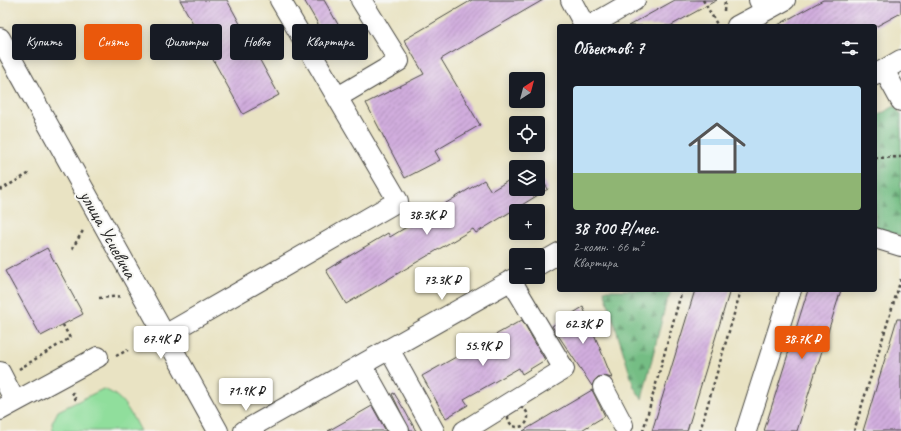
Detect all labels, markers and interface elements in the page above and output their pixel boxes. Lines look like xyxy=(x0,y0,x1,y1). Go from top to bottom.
chip: Купить xyxy=(12,24,76,60)
chip: Снять xyxy=(84,24,142,60)
chip: Фильтры xyxy=(150,24,222,60)
chip: Новое xyxy=(230,24,284,60)
chip: Квартира xyxy=(292,24,368,60)
icon: filters xyxy=(839,37,861,59)
text: Объектов: 7 xyxy=(573,38,644,59)
north arrow xyxy=(509,72,545,108)
map controls xyxy=(509,72,545,284)
icon: home xyxy=(681,112,753,184)
button: locate xyxy=(509,116,545,152)
button: layers xyxy=(509,160,545,196)
street label: улица Усиевича xyxy=(74,185,143,284)
pin: 38.3K ₽ xyxy=(390,202,464,236)
button: + xyxy=(509,204,545,240)
text: 38.3K ₽ xyxy=(409,207,445,223)
text: 38 700 ₽/мес. xyxy=(573,218,659,239)
text: 2-комн. · 66 m² xyxy=(573,239,643,255)
button: − xyxy=(509,248,545,284)
text: Квартира xyxy=(573,255,617,271)
pin: 73.3K ₽ xyxy=(405,267,479,301)
text: 73.3K ₽ xyxy=(424,272,460,288)
pin: 62.3K ₽ xyxy=(546,311,620,345)
text: 62.3K ₽ xyxy=(565,316,601,332)
pin: 67.4K ₽ xyxy=(124,326,198,360)
pin: 38.7K ₽ xyxy=(765,326,839,360)
text: 67.4K ₽ xyxy=(143,331,179,347)
text: 38.7K ₽ xyxy=(784,331,820,347)
pin: 55.9K ₽ xyxy=(446,333,520,367)
text: 55.9K ₽ xyxy=(465,338,501,354)
pin: 71.9K ₽ xyxy=(209,378,283,412)
text: 71.9K ₽ xyxy=(228,383,264,399)

